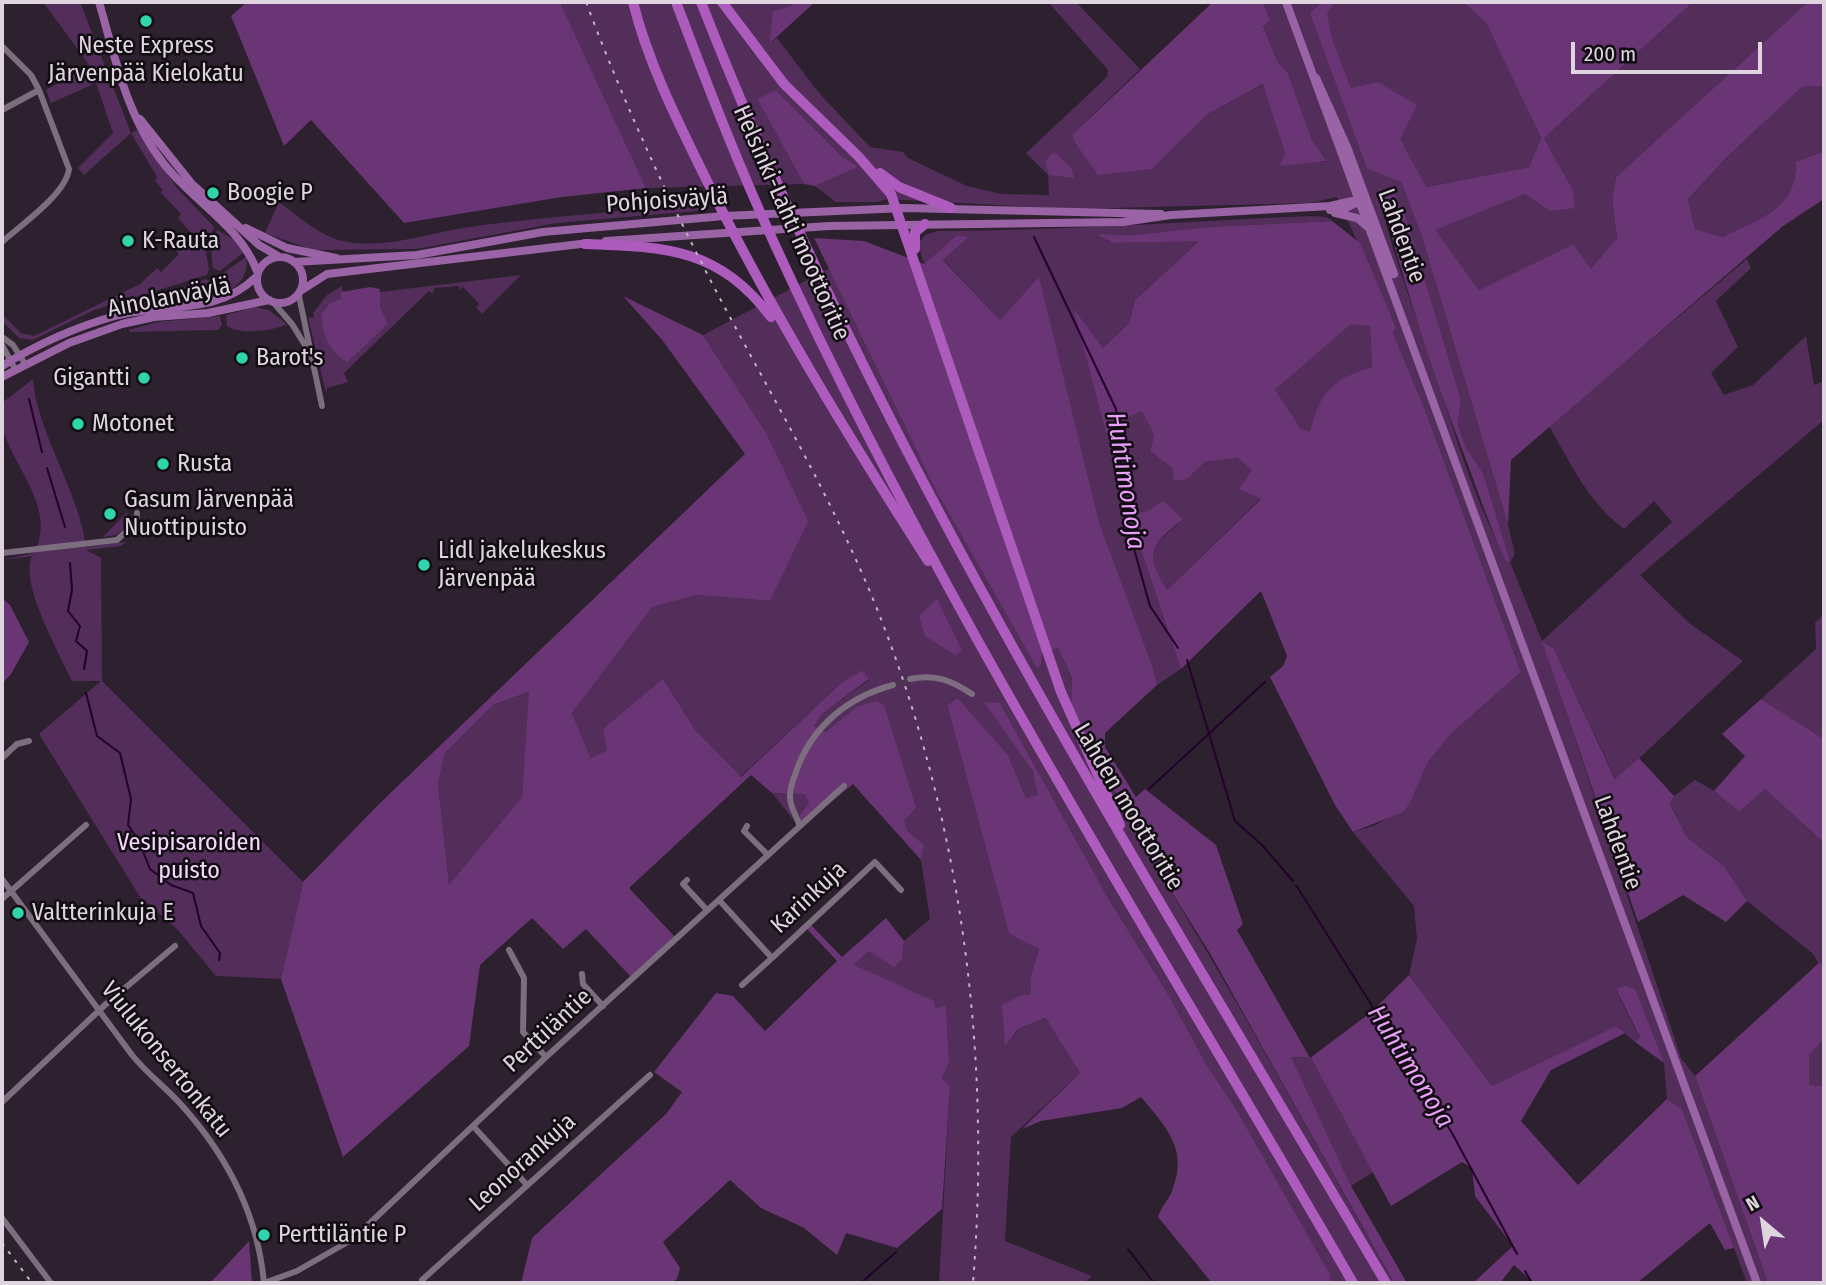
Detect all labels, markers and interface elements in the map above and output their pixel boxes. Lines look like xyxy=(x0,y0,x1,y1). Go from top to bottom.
marker: Neste Express Järvenpää Kielokatu xyxy=(138,13,154,29)
scale bar xyxy=(1574,28,1765,72)
place label: Neste Express Järvenpää Kielokatu xyxy=(48,32,244,88)
text: 200 m xyxy=(1584,41,1636,67)
street label: Helsinki-Lahti moottoritie xyxy=(726,101,856,345)
place label: Boogie P xyxy=(227,179,313,207)
street label: Pohjoisväylä xyxy=(605,182,729,220)
marker: Boogie P xyxy=(205,185,221,201)
street label: Lahdentie xyxy=(1371,185,1431,287)
place label: K-Rauta xyxy=(142,227,219,255)
marker: K-Rauta xyxy=(120,233,136,249)
street label: Ainolanväylä xyxy=(105,272,233,324)
place label: Barot's xyxy=(256,344,324,372)
marker: Barot's xyxy=(234,350,250,366)
place label: Gigantti xyxy=(53,364,130,392)
marker: Gigantti xyxy=(136,370,152,386)
place label: Motonet xyxy=(92,410,174,438)
water label: Huhtimonoja xyxy=(1099,410,1151,552)
marker: Motonet xyxy=(70,416,86,432)
place label: Rusta xyxy=(177,450,232,478)
marker: Rusta xyxy=(155,456,171,472)
place label: Gasum Järvenpää Nuottipuisto xyxy=(124,486,294,542)
marker: Gasum Järvenpää Nuottipuisto xyxy=(102,506,118,522)
place label: Lidl jakelukeskus Järvenpää xyxy=(438,537,606,593)
marker: Lidl jakelukeskus Järvenpää xyxy=(416,557,432,573)
street label: Lahden moottoritie xyxy=(1067,718,1189,896)
street label: Lahdentie xyxy=(1587,792,1647,894)
park label: Vesipisaroiden puisto xyxy=(117,829,261,885)
street label: Karinkuja xyxy=(765,856,853,940)
place label: Valtterinkuja E xyxy=(32,899,174,927)
marker: Valtterinkuja E xyxy=(10,905,26,921)
street label: Viulukonsertonkatu xyxy=(94,976,238,1144)
street label: Perttiläntie xyxy=(498,983,598,1079)
water label: Huhtimonoja xyxy=(1360,1000,1460,1134)
street label: Leonorankuja xyxy=(464,1108,582,1218)
north arrow xyxy=(1728,1187,1798,1257)
text: N xyxy=(1742,1190,1763,1216)
place label: Perttiläntie P xyxy=(278,1221,406,1249)
marker: Perttiläntie P xyxy=(256,1227,272,1243)

